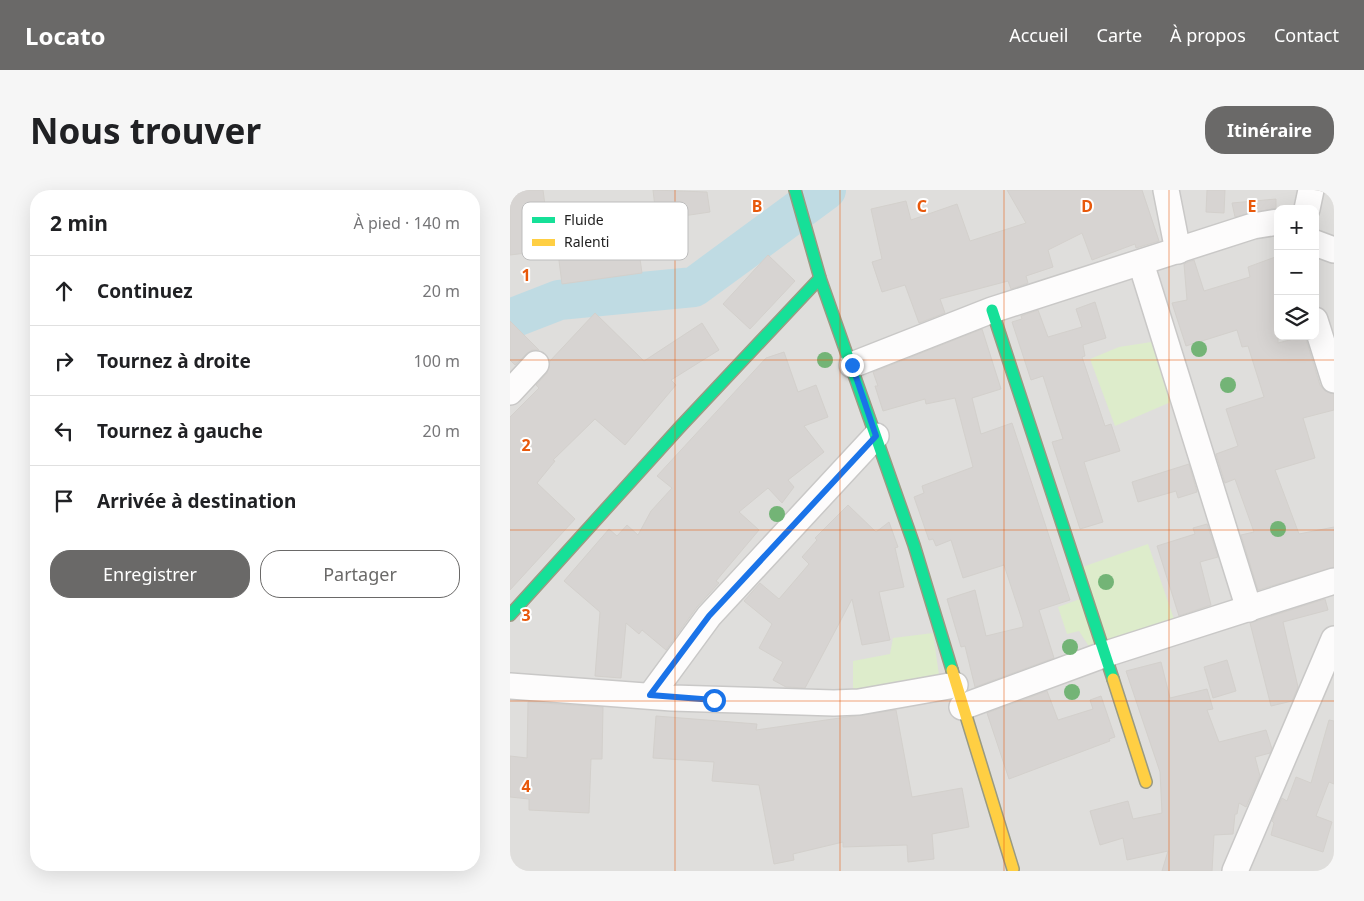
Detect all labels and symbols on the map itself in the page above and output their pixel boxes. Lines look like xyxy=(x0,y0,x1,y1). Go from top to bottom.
text: B xyxy=(752,195,762,217)
text: C xyxy=(917,195,927,217)
text: D xyxy=(1081,195,1093,217)
text: E xyxy=(1248,195,1257,217)
legend xyxy=(522,202,688,260)
text: Fluide xyxy=(564,210,604,229)
text: Ralenti xyxy=(564,232,609,251)
text: 1 xyxy=(521,264,531,286)
route end xyxy=(841,354,864,377)
text: 2 xyxy=(521,434,531,456)
text: 3 xyxy=(521,604,531,626)
route start xyxy=(703,689,726,712)
text: 4 xyxy=(521,775,531,797)

